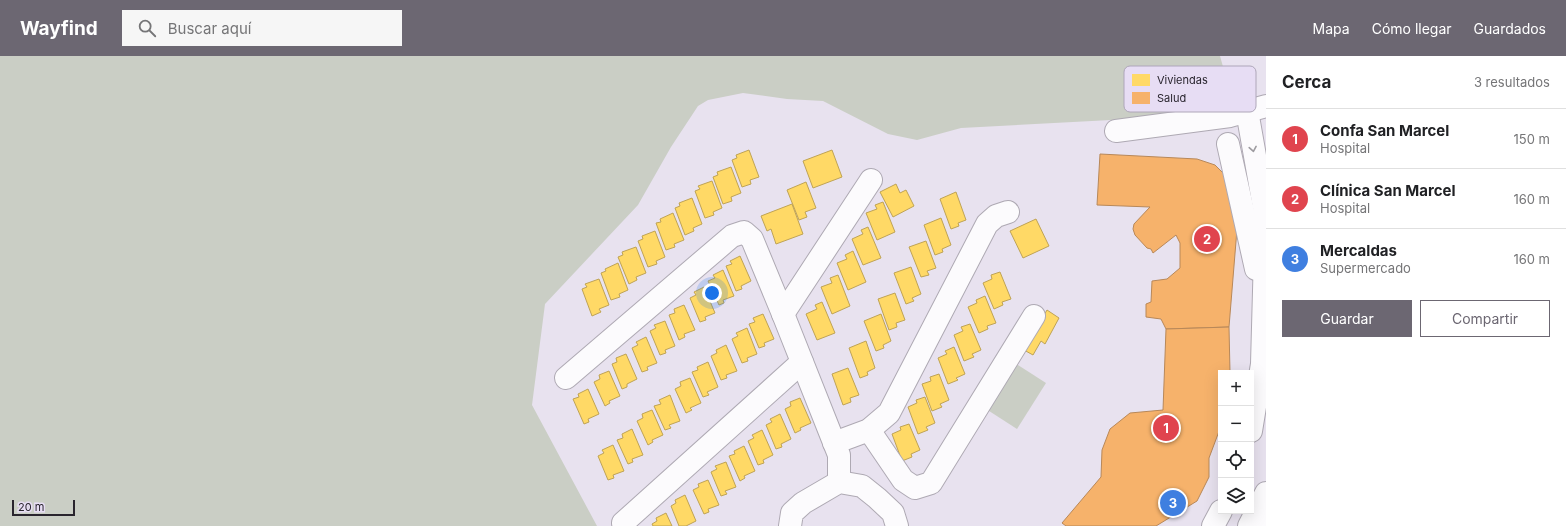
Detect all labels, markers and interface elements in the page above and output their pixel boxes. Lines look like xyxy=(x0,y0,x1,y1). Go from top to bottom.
search box xyxy=(122,10,402,46)
text: Wayfind xyxy=(20,17,98,40)
icon: search xyxy=(136,17,158,39)
text: Buscar aquí xyxy=(168,19,251,38)
text: Mapa xyxy=(1313,20,1350,37)
text: Cómo llegar xyxy=(1372,20,1452,37)
text: Guardados xyxy=(1474,20,1546,37)
legend xyxy=(1124,66,1256,112)
text: Cerca xyxy=(1282,72,1331,92)
text: Viviendas xyxy=(1157,73,1208,87)
text: 3 resultados xyxy=(1474,74,1550,90)
text: Salud xyxy=(1157,91,1186,105)
text: Confa San Marcel xyxy=(1320,121,1449,140)
text: 1 xyxy=(1292,131,1298,147)
text: 150 m xyxy=(1514,131,1550,147)
text: Hospital xyxy=(1320,140,1370,156)
one-way arrow xyxy=(1249,146,1257,152)
text: Clínica San Marcel xyxy=(1320,181,1456,200)
text: 2 xyxy=(1291,191,1299,207)
text: 160 m xyxy=(1513,191,1550,207)
text: Hospital xyxy=(1320,200,1370,216)
pin: 2 xyxy=(1194,224,1220,254)
text: Mercaldas xyxy=(1320,241,1397,260)
text: 3 xyxy=(1291,251,1299,267)
text: 160 m xyxy=(1513,251,1550,267)
text: Supermercado xyxy=(1320,260,1411,276)
your location xyxy=(702,283,722,303)
button: Guardar xyxy=(1282,300,1412,337)
button: Compartir xyxy=(1420,300,1550,337)
map controls xyxy=(1218,370,1254,514)
button: + xyxy=(1218,370,1254,406)
button: − xyxy=(1218,406,1254,442)
pin: 1 xyxy=(1153,413,1179,443)
button: locate xyxy=(1218,442,1254,478)
button: layers xyxy=(1218,478,1254,514)
pin: 3 xyxy=(1160,488,1186,518)
scale bar xyxy=(12,498,75,517)
text: 20 m xyxy=(18,500,44,514)

